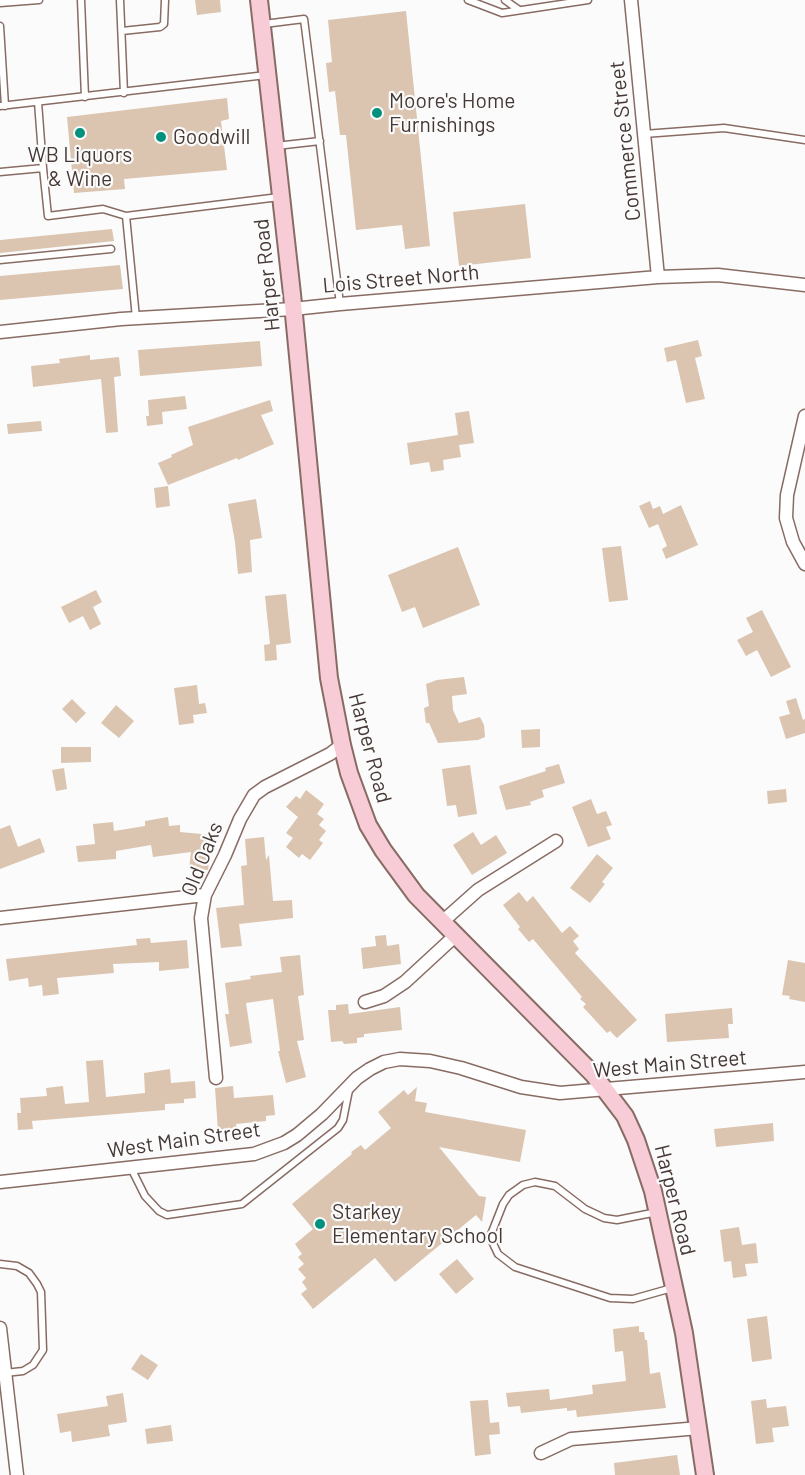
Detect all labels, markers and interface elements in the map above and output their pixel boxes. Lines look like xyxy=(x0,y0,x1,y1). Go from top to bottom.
street label: Commerce Street xyxy=(604,60,646,222)
place label: Moore's Home Furnishings xyxy=(389,88,515,138)
marker: Moore's Home Furnishings xyxy=(370,106,384,120)
place label: Goodwill xyxy=(173,124,250,150)
marker: WB Liquors & Wine xyxy=(73,126,87,140)
marker: Goodwill xyxy=(154,130,168,144)
place label: WB Liquors & Wine xyxy=(28,142,132,192)
street label: Harper Road xyxy=(249,217,285,333)
street label: Lois Street North xyxy=(322,260,480,298)
street label: Harper Road xyxy=(343,690,397,806)
street label: Old Oaks xyxy=(176,818,228,900)
street label: West Main Street xyxy=(592,1045,748,1083)
street label: West Main Street xyxy=(106,1117,262,1163)
street label: Harper Road xyxy=(649,1142,701,1258)
place label: Starkey Elementary School xyxy=(332,1199,503,1249)
marker: Starkey Elementary School xyxy=(313,1217,327,1231)

